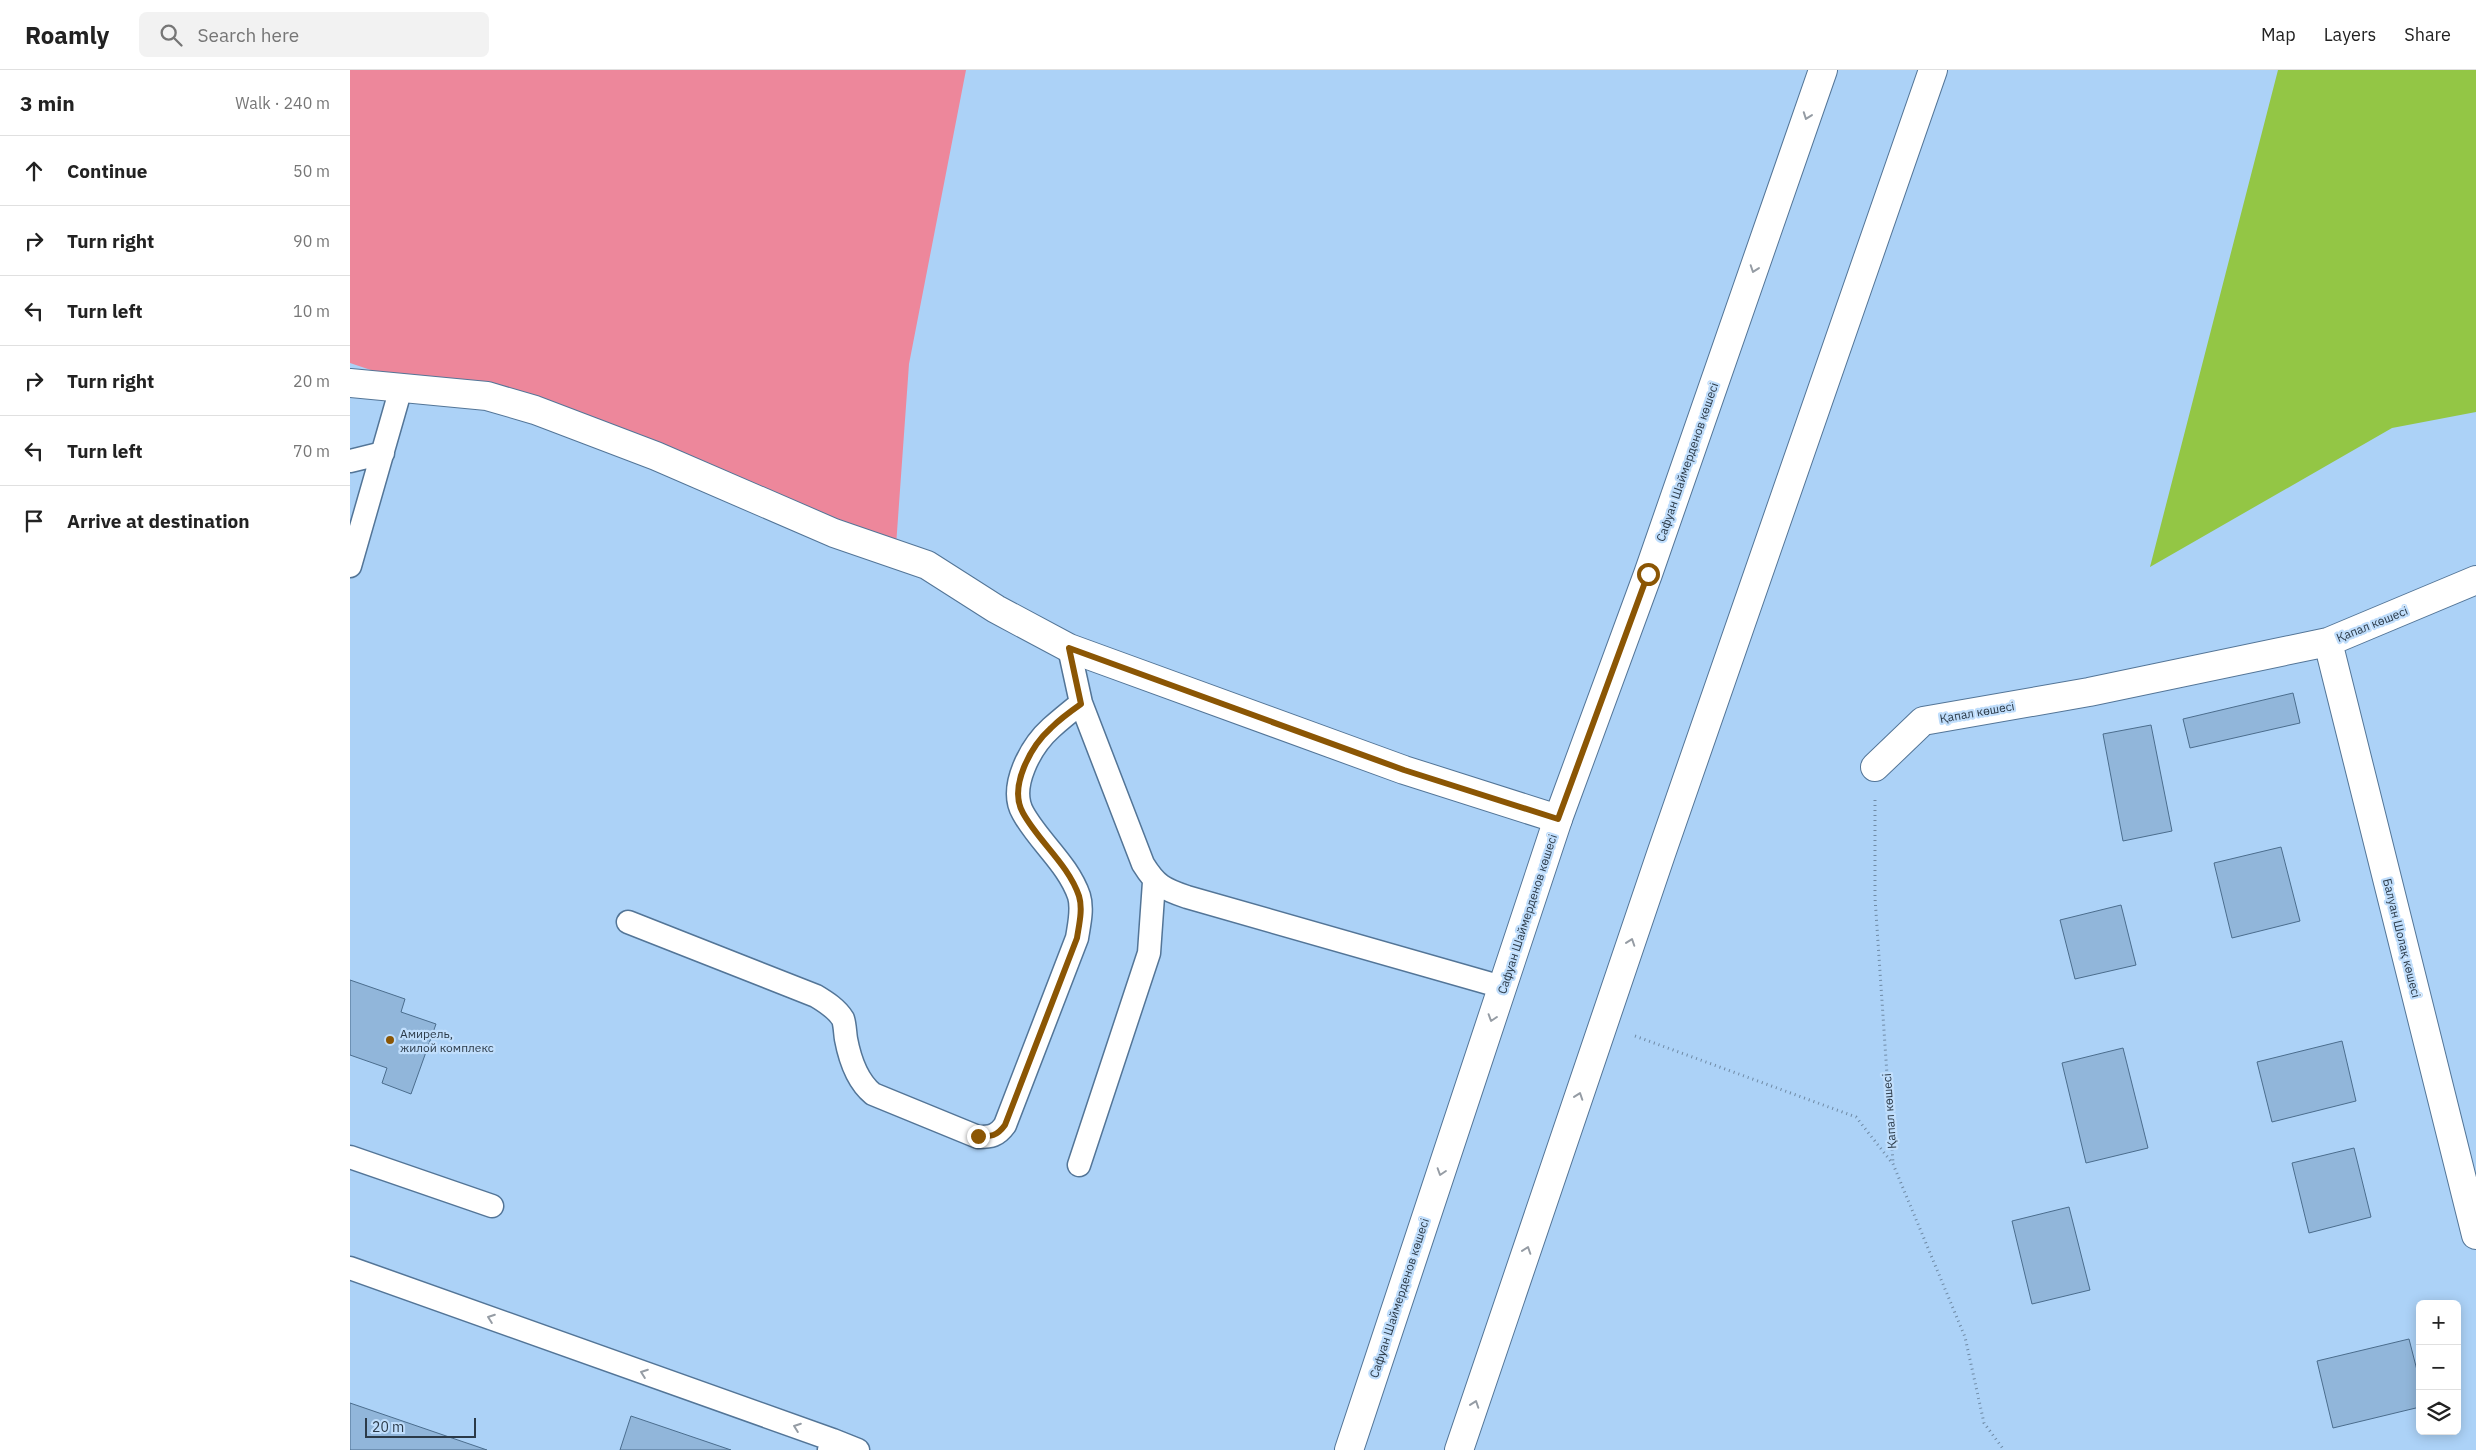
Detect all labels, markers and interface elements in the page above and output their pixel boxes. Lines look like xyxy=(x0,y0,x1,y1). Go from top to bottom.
search box xyxy=(139,12,489,57)
text: Roamly xyxy=(25,19,109,51)
icon: search xyxy=(157,21,185,49)
text: Search here xyxy=(197,23,299,47)
text: Map xyxy=(2261,23,2296,46)
text: Layers xyxy=(2324,23,2376,46)
text: Share xyxy=(2404,23,2451,46)
text: 3 min xyxy=(20,89,75,117)
text: Walk · 240 m xyxy=(235,93,330,113)
one-way arrow xyxy=(1803,111,1813,120)
icon: ahead xyxy=(20,157,48,185)
text: Continue xyxy=(67,159,147,183)
text: 50 m xyxy=(293,161,330,181)
icon: right xyxy=(20,227,48,255)
text: Turn right xyxy=(67,229,154,253)
text: 90 m xyxy=(293,231,330,251)
one-way arrow xyxy=(1749,265,1759,273)
icon: left xyxy=(20,297,48,325)
text: Turn left xyxy=(67,299,143,323)
text: 10 m xyxy=(293,301,330,321)
icon: right xyxy=(20,367,48,395)
text: Turn right xyxy=(67,369,154,393)
text: 20 m xyxy=(293,371,330,391)
street label: Сафуан Шаймерденов көшесі xyxy=(1653,381,1721,543)
icon: left xyxy=(20,437,48,465)
text: Turn left xyxy=(67,439,143,463)
text: 70 m xyxy=(293,441,330,461)
icon: arrive xyxy=(20,507,48,535)
text: Arrive at destination xyxy=(67,509,250,533)
route start xyxy=(1637,563,1660,586)
street label: Қапал көшесі xyxy=(2334,603,2410,645)
street label: Қапал көшесі xyxy=(1938,698,2016,726)
street label: Сафуан Шаймерденов көшесі xyxy=(1494,832,1560,996)
street label: Балуан Шолақ көшесі xyxy=(2380,877,2424,999)
one-way arrow xyxy=(1625,938,1635,947)
one-way arrow xyxy=(1488,1013,1498,1021)
place label: Амирель, жилой комплекс xyxy=(400,1026,494,1055)
marker: Амирель, жилой комплекс xyxy=(384,1034,396,1046)
street label: Қапал көшесі xyxy=(1879,1073,1899,1149)
one-way arrow xyxy=(1573,1092,1583,1101)
route end xyxy=(967,1125,990,1148)
one-way arrow xyxy=(1437,1167,1447,1176)
street label: Сафуан Шаймерденов көшесі xyxy=(1366,1216,1432,1380)
one-way arrow xyxy=(1521,1246,1531,1255)
map controls xyxy=(2416,1300,2461,1435)
button: + xyxy=(2416,1300,2461,1345)
one-way arrow xyxy=(487,1314,496,1324)
button: − xyxy=(2416,1345,2461,1390)
one-way arrow xyxy=(640,1369,649,1379)
button: layers xyxy=(2416,1390,2461,1435)
one-way arrow xyxy=(1469,1400,1479,1409)
scale bar xyxy=(365,1415,476,1438)
text: 20 m xyxy=(372,1418,404,1436)
one-way arrow xyxy=(793,1423,802,1433)

